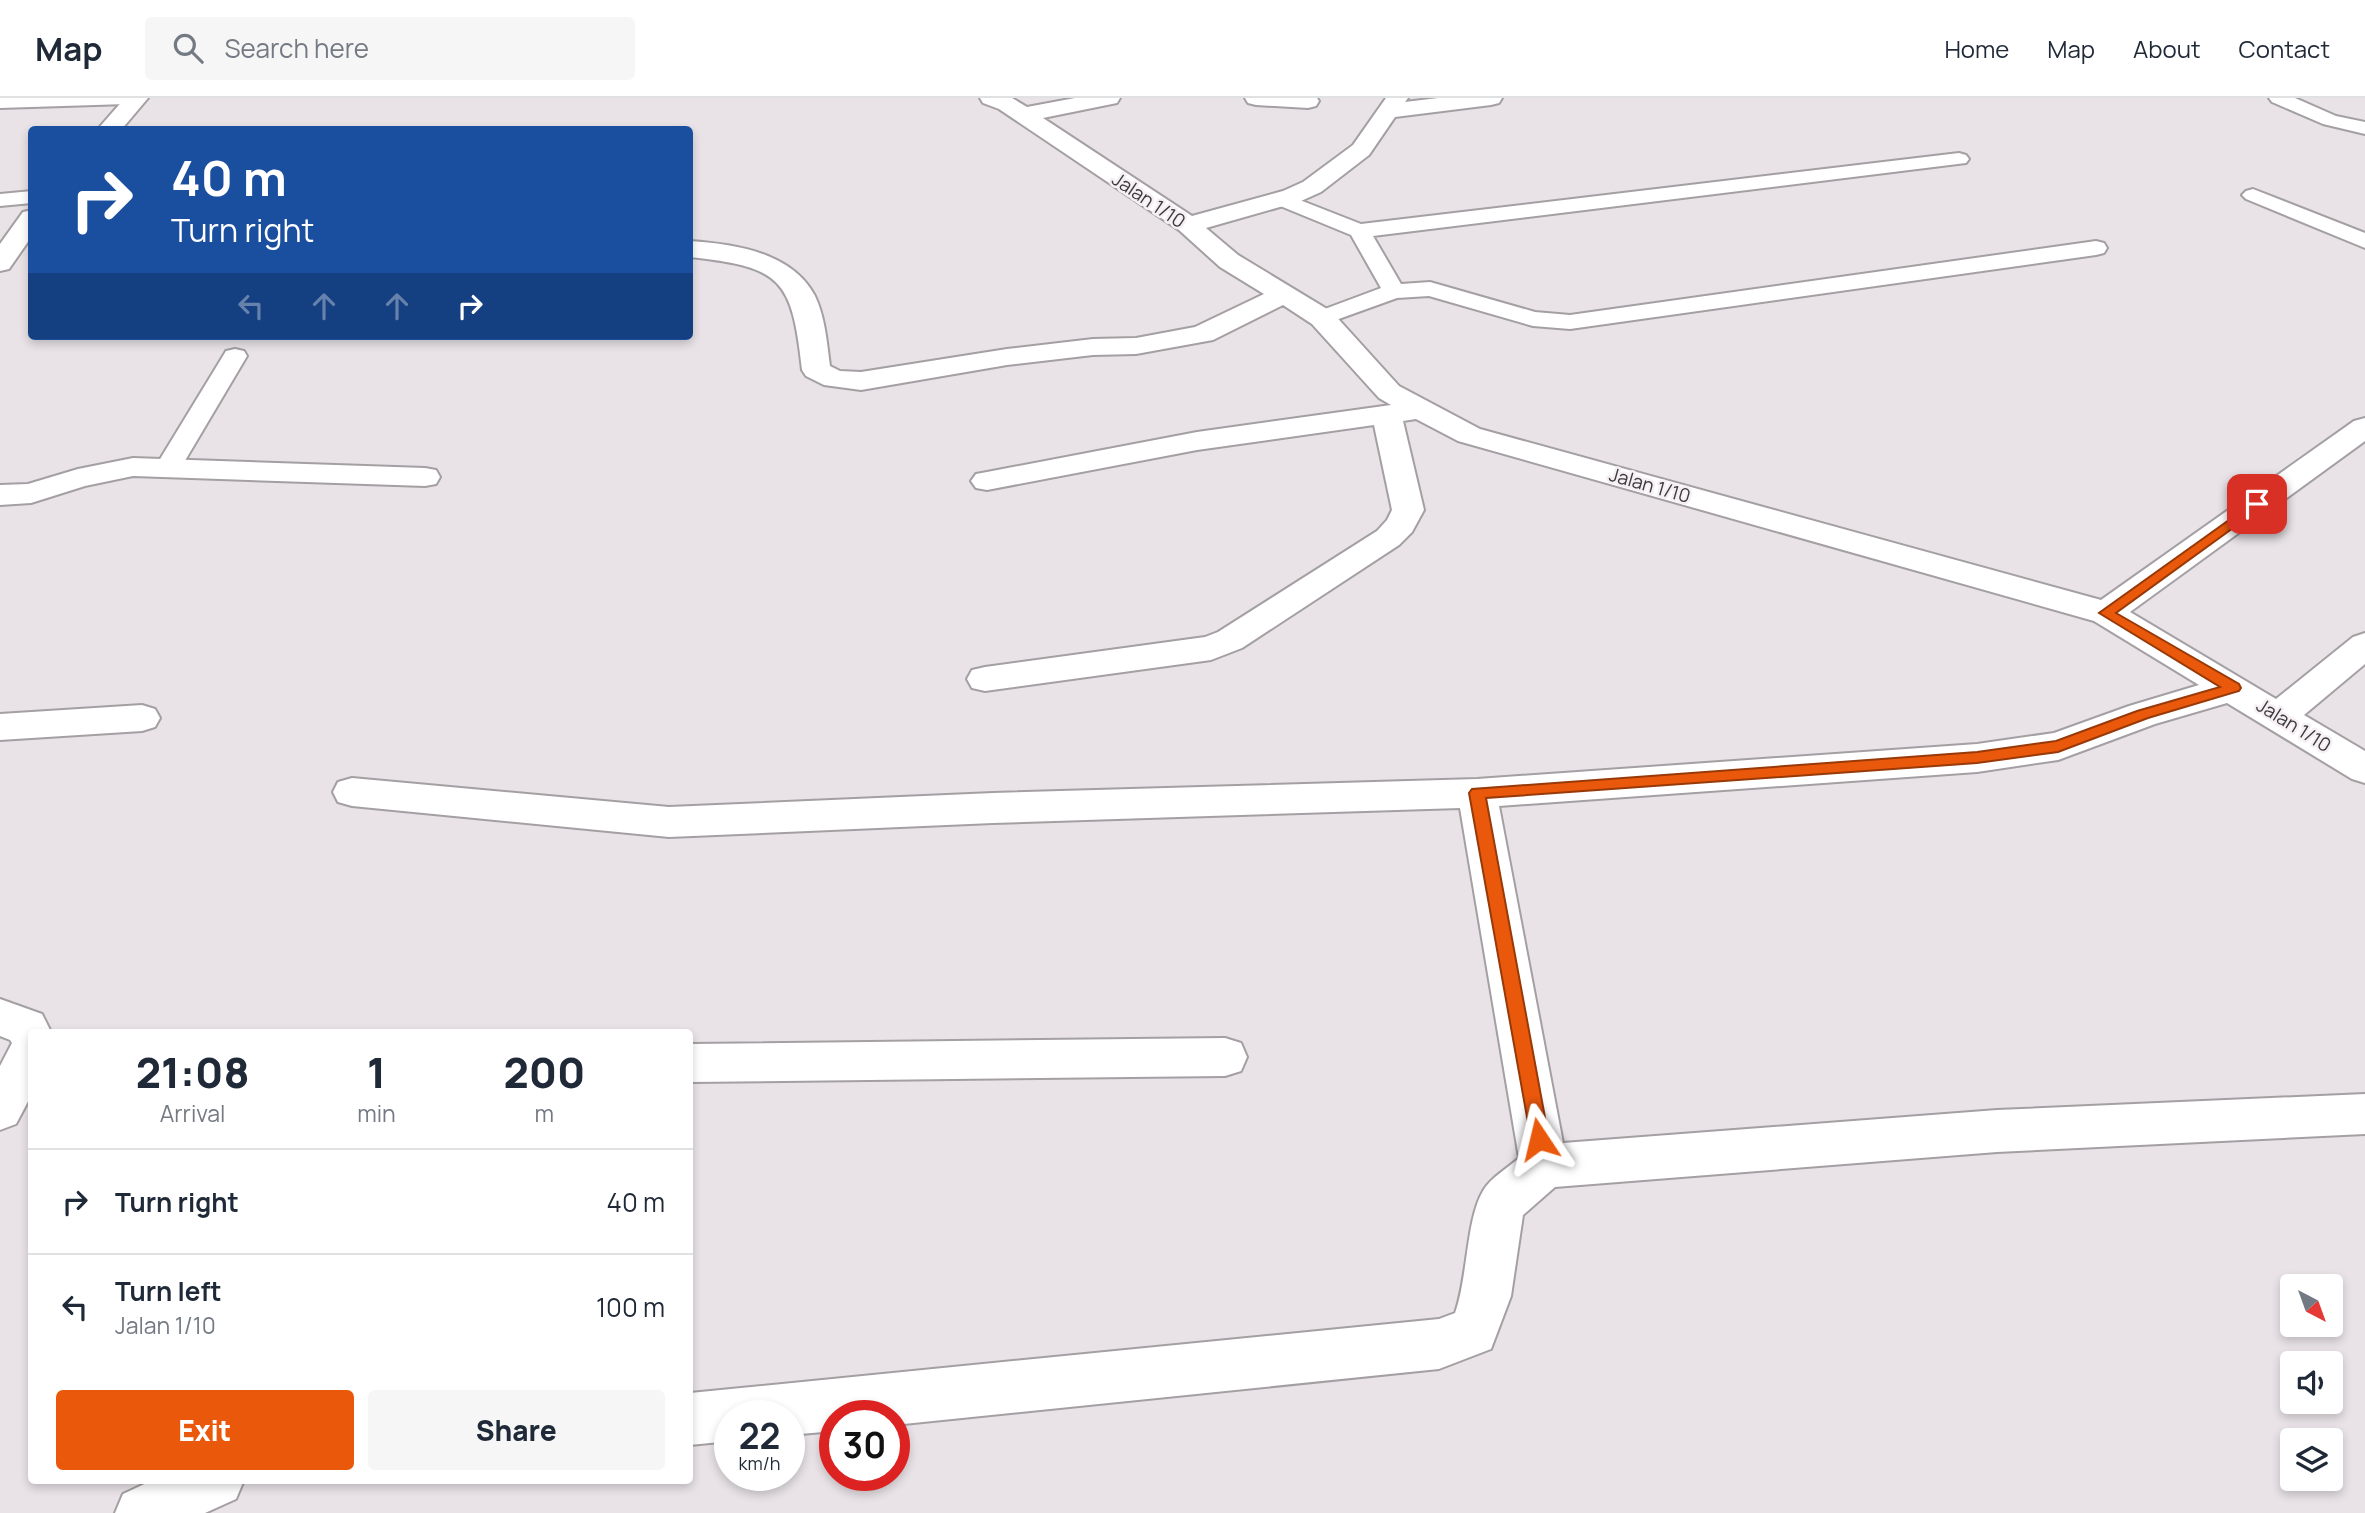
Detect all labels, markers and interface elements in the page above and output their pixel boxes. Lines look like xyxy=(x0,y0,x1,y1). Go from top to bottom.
search box xyxy=(145,17,635,80)
text: Map xyxy=(35,26,103,71)
icon: search xyxy=(169,29,207,67)
text: Search here xyxy=(225,30,369,66)
text: Home xyxy=(1944,32,2009,65)
text: Map xyxy=(2047,32,2095,65)
text: About xyxy=(2133,32,2201,65)
text: Contact xyxy=(2239,32,2330,65)
text: 40 m xyxy=(171,144,287,211)
icon: right xyxy=(56,154,147,245)
street label: Jalan 1/10 xyxy=(1107,166,1191,234)
text: Turn right xyxy=(171,208,314,252)
icon: left xyxy=(232,287,270,325)
icon: ahead xyxy=(305,287,343,325)
icon: ahead xyxy=(378,287,416,325)
icon: right xyxy=(451,287,489,325)
street label: Jalan 1/10 xyxy=(1606,461,1694,509)
pin xyxy=(2227,474,2287,534)
icon: arrive xyxy=(2238,485,2276,523)
street label: Jalan 1/10 xyxy=(2252,692,2336,758)
text: 21:08 xyxy=(136,1043,250,1101)
text: 1 xyxy=(367,1043,386,1101)
text: 200 xyxy=(503,1043,585,1101)
text: Arrival xyxy=(160,1097,225,1129)
text: min xyxy=(357,1097,396,1129)
text: m xyxy=(535,1097,554,1129)
position arrow xyxy=(1502,1102,1576,1176)
icon: right xyxy=(56,1183,94,1221)
text: Turn right xyxy=(115,1184,239,1220)
text: 40 m xyxy=(607,1184,665,1220)
text: Turn left xyxy=(115,1273,222,1309)
north arrow xyxy=(2280,1274,2343,1337)
map controls xyxy=(2280,1274,2343,1491)
icon: left xyxy=(56,1288,94,1326)
text: 100 m xyxy=(596,1289,665,1325)
text: Jalan 1/10 xyxy=(115,1309,216,1341)
button: sound xyxy=(2280,1351,2343,1414)
button: Exit xyxy=(56,1390,354,1470)
button: Share xyxy=(368,1390,665,1470)
speed limit sign: 30 xyxy=(819,1400,910,1491)
text: 22 xyxy=(739,1412,780,1460)
button: layers xyxy=(2280,1428,2343,1491)
text: km/h xyxy=(739,1451,780,1475)

